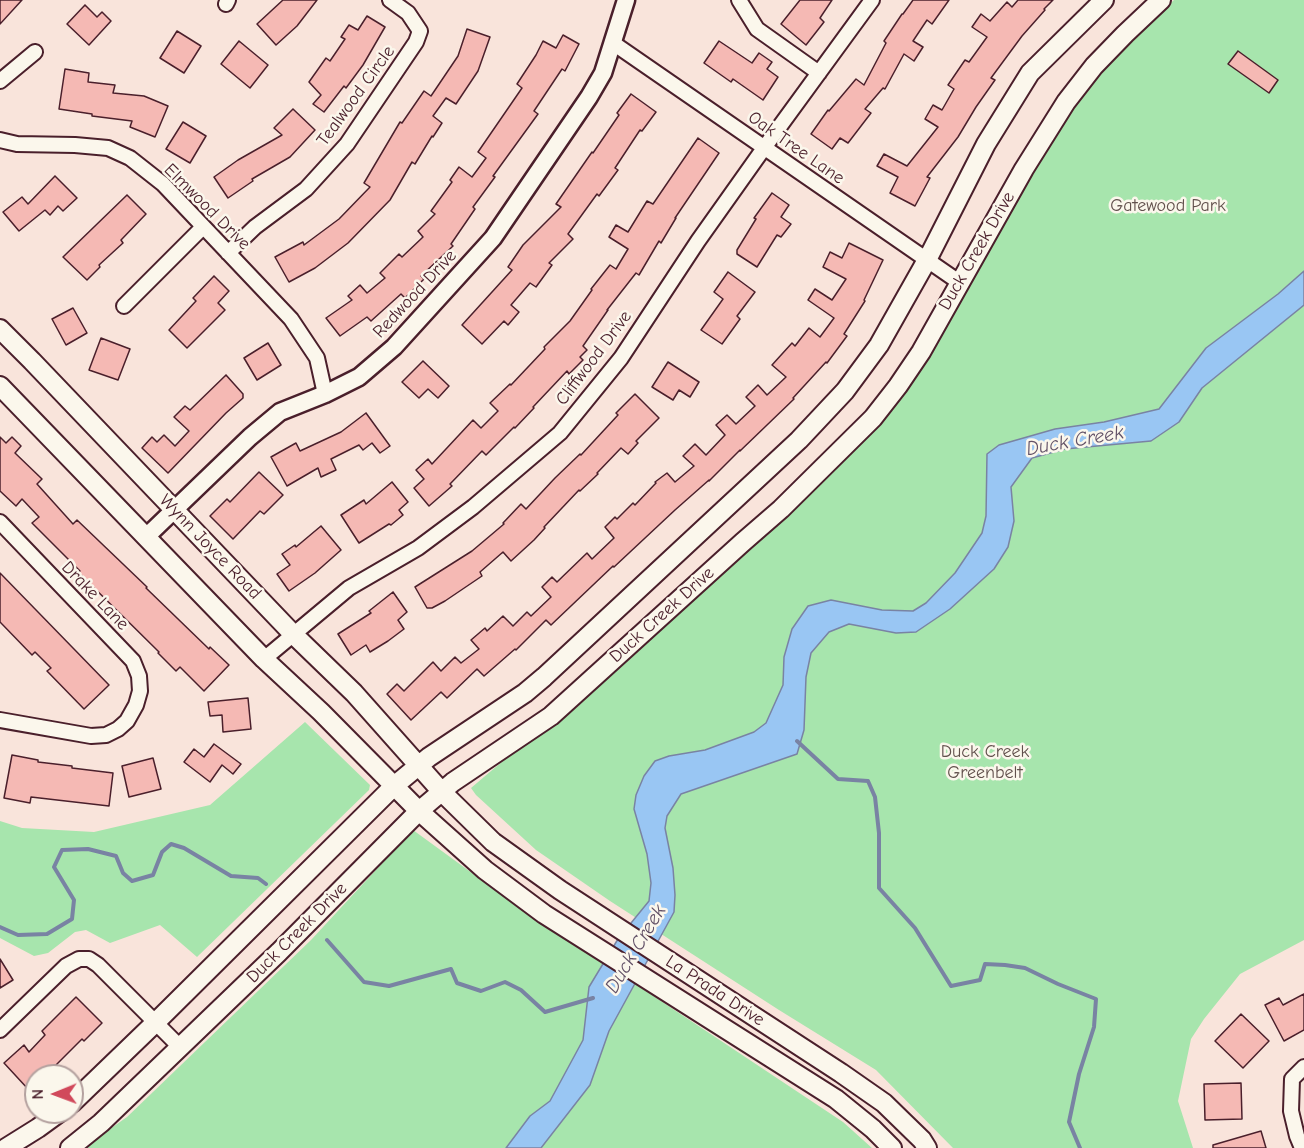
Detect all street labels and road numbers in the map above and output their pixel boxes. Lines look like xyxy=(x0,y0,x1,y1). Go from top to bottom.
street label: Tealwood Circle xyxy=(312,42,400,150)
street label: Oak Tree Lane xyxy=(744,107,848,189)
street label: Elmwood Drive xyxy=(159,159,255,255)
street label: Duck Creek Drive xyxy=(934,188,1020,314)
street label: Redwood Drive xyxy=(369,245,461,343)
street label: Cliffwood Drive xyxy=(551,306,637,410)
street label: Wynn Joyce Road xyxy=(154,490,266,604)
street label: Drake Lane xyxy=(57,557,133,635)
street label: Duck Creek Drive xyxy=(605,562,719,668)
street label: Duck Creek Drive xyxy=(242,878,352,988)
street label: La Prada Drive xyxy=(661,951,769,1031)

